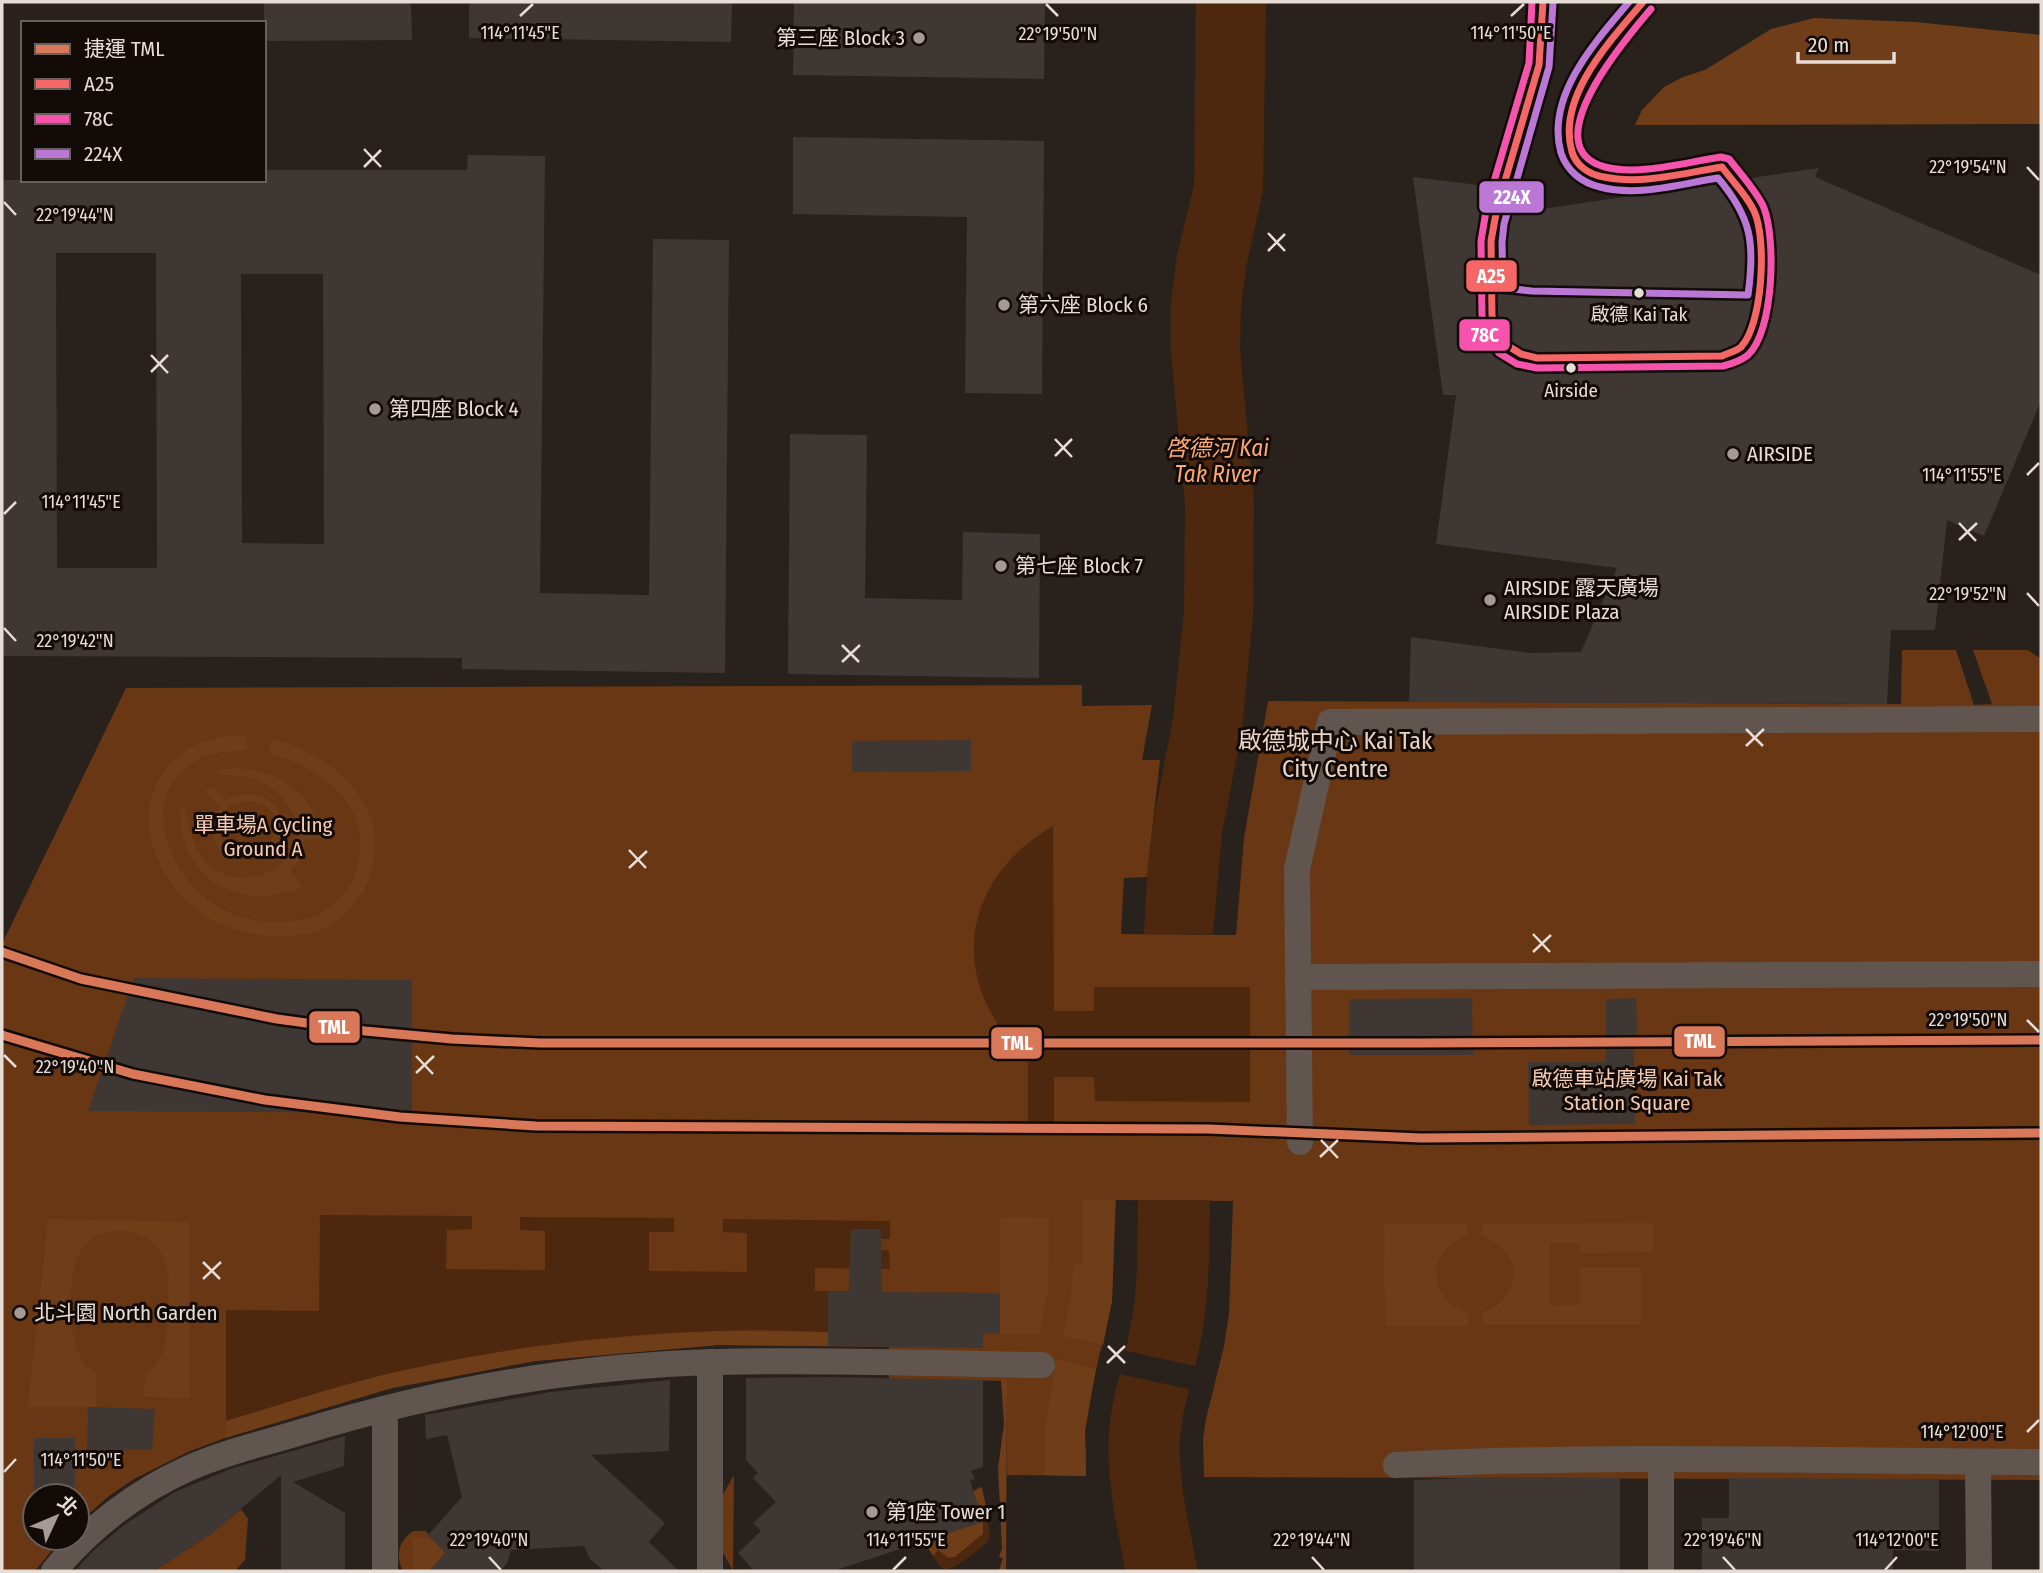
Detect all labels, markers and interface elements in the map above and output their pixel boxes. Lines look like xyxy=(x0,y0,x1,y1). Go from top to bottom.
legend xyxy=(21,21,266,182)
scale bar xyxy=(1798,21,1894,65)
text: 114°11'45"E xyxy=(480,22,560,44)
text: 114°11'50"E xyxy=(1470,22,1552,44)
text: 22°19'50"N xyxy=(1019,23,1097,45)
place label: 第三座 Block 3 xyxy=(776,25,905,51)
marker: 第三座 Block 3 xyxy=(911,30,927,46)
text: 20 m xyxy=(1808,32,1849,58)
text: 捷運 TML xyxy=(84,36,165,62)
text: A25 xyxy=(84,71,114,97)
text: 78C xyxy=(84,106,114,132)
text: 224X xyxy=(84,141,123,167)
text: 22°19'54"N xyxy=(1929,156,2007,178)
line badge: 224X xyxy=(1478,180,1545,214)
text: 224X xyxy=(1492,186,1531,209)
text: 22°19'44"N xyxy=(36,204,114,226)
line badge: A25 xyxy=(1465,259,1518,293)
text: A25 xyxy=(1476,265,1505,288)
marker: 啟德 Kai Tak xyxy=(1632,286,1646,300)
place label: 第六座 Block 6 xyxy=(1018,292,1148,318)
marker: 第六座 Block 6 xyxy=(996,297,1012,313)
place label: 啟德 Kai Tak xyxy=(1591,303,1688,326)
line badge: 78C xyxy=(1458,318,1511,352)
text: 78C xyxy=(1471,324,1499,347)
marker: Airside xyxy=(1564,361,1578,375)
place label: Airside xyxy=(1544,379,1598,402)
place label: 第四座 Block 4 xyxy=(389,396,519,422)
marker: 第四座 Block 4 xyxy=(367,401,383,417)
water label: 啓德河 Kai Tak River xyxy=(1165,434,1269,488)
place label: AIRSIDE xyxy=(1747,441,1813,467)
marker: AIRSIDE xyxy=(1725,446,1741,462)
text: 114°11'55"E xyxy=(1922,464,2002,486)
text: 114°11'45"E xyxy=(41,491,121,513)
place label: 第七座 Block 7 xyxy=(1015,553,1143,579)
marker: 第七座 Block 7 xyxy=(993,558,1009,574)
place label: AIRSIDE 露天廣場 AIRSIDE Plaza xyxy=(1504,575,1659,625)
text: 22°19'52"N xyxy=(1929,583,2007,605)
marker: AIRSIDE 露天廣場 AIRSIDE Plaza xyxy=(1482,592,1498,608)
text: 22°19'42"N xyxy=(36,630,114,652)
district label: 啟德城中心 Kai Tak City Centre xyxy=(1238,727,1433,783)
park label: 單車場A Cycling Ground A xyxy=(194,812,332,862)
text: 22°19'50"N xyxy=(1929,1009,2007,1031)
line badge: TML xyxy=(308,1010,361,1044)
text: TML xyxy=(318,1016,350,1039)
line badge: TML xyxy=(1673,1025,1726,1058)
line badge: TML xyxy=(990,1026,1043,1060)
text: TML xyxy=(1684,1030,1716,1053)
text: TML xyxy=(1001,1032,1033,1055)
text: 22°19'40"N xyxy=(36,1056,114,1078)
park label: 啟德車站廣場 Kai Tak Station Square xyxy=(1531,1066,1723,1116)
place label: 北斗園 North Garden xyxy=(34,1300,218,1326)
marker: 北斗園 North Garden xyxy=(12,1305,28,1321)
text: 114°12'00"E xyxy=(1920,1421,2004,1443)
text: 114°11'50"E xyxy=(40,1449,122,1471)
north arrow xyxy=(21,1482,91,1552)
text: 北 xyxy=(53,1491,83,1520)
place label: 第1座 Tower 1 xyxy=(886,1499,1005,1525)
marker: 第1座 Tower 1 xyxy=(864,1504,880,1520)
text: 22°19'40"N xyxy=(450,1529,528,1551)
text: 114°11'55"E xyxy=(866,1529,946,1551)
text: 22°19'44"N xyxy=(1273,1529,1351,1551)
text: 22°19'46"N xyxy=(1684,1529,1762,1551)
text: 114°12'00"E xyxy=(1855,1529,1939,1551)

